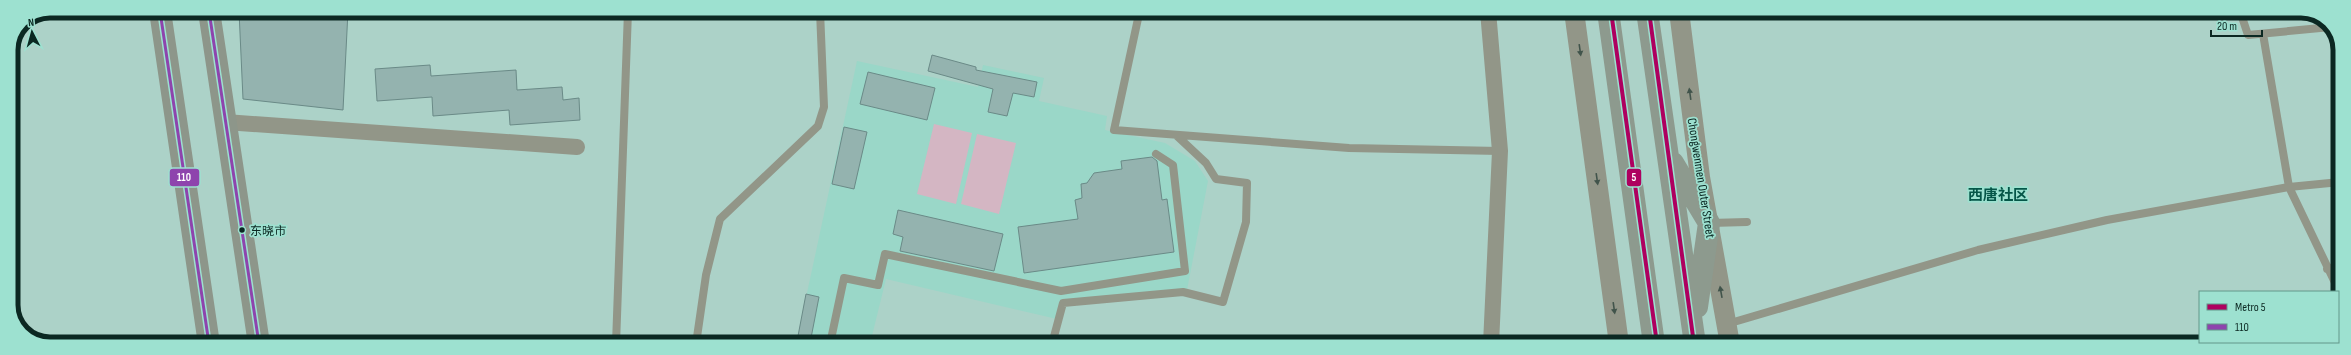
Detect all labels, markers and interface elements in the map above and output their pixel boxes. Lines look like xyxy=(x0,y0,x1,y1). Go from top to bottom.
north arrow xyxy=(12,12,52,52)
scale bar xyxy=(2211,12,2262,38)
text: N xyxy=(27,16,35,29)
text: 20 m xyxy=(2217,19,2237,34)
one-way arrow xyxy=(1576,44,1583,56)
one-way arrow xyxy=(1686,88,1693,100)
street label: Chongwenmen Outer Street xyxy=(1684,117,1718,239)
line badge: 110 xyxy=(169,168,200,187)
line badge: 5 xyxy=(1626,168,1642,187)
text: 110 xyxy=(177,171,191,184)
text: 5 xyxy=(1632,171,1637,184)
one-way arrow xyxy=(1594,173,1600,185)
district label: 西唐社区 xyxy=(1968,186,2028,205)
place label: 东晓市 xyxy=(250,224,286,239)
marker: 东晓市 xyxy=(237,225,247,235)
one-way arrow xyxy=(1718,286,1724,298)
legend xyxy=(2199,291,2339,343)
text: Metro 5 xyxy=(2235,300,2266,315)
one-way arrow xyxy=(1611,302,1617,314)
text: 110 xyxy=(2235,320,2249,335)

